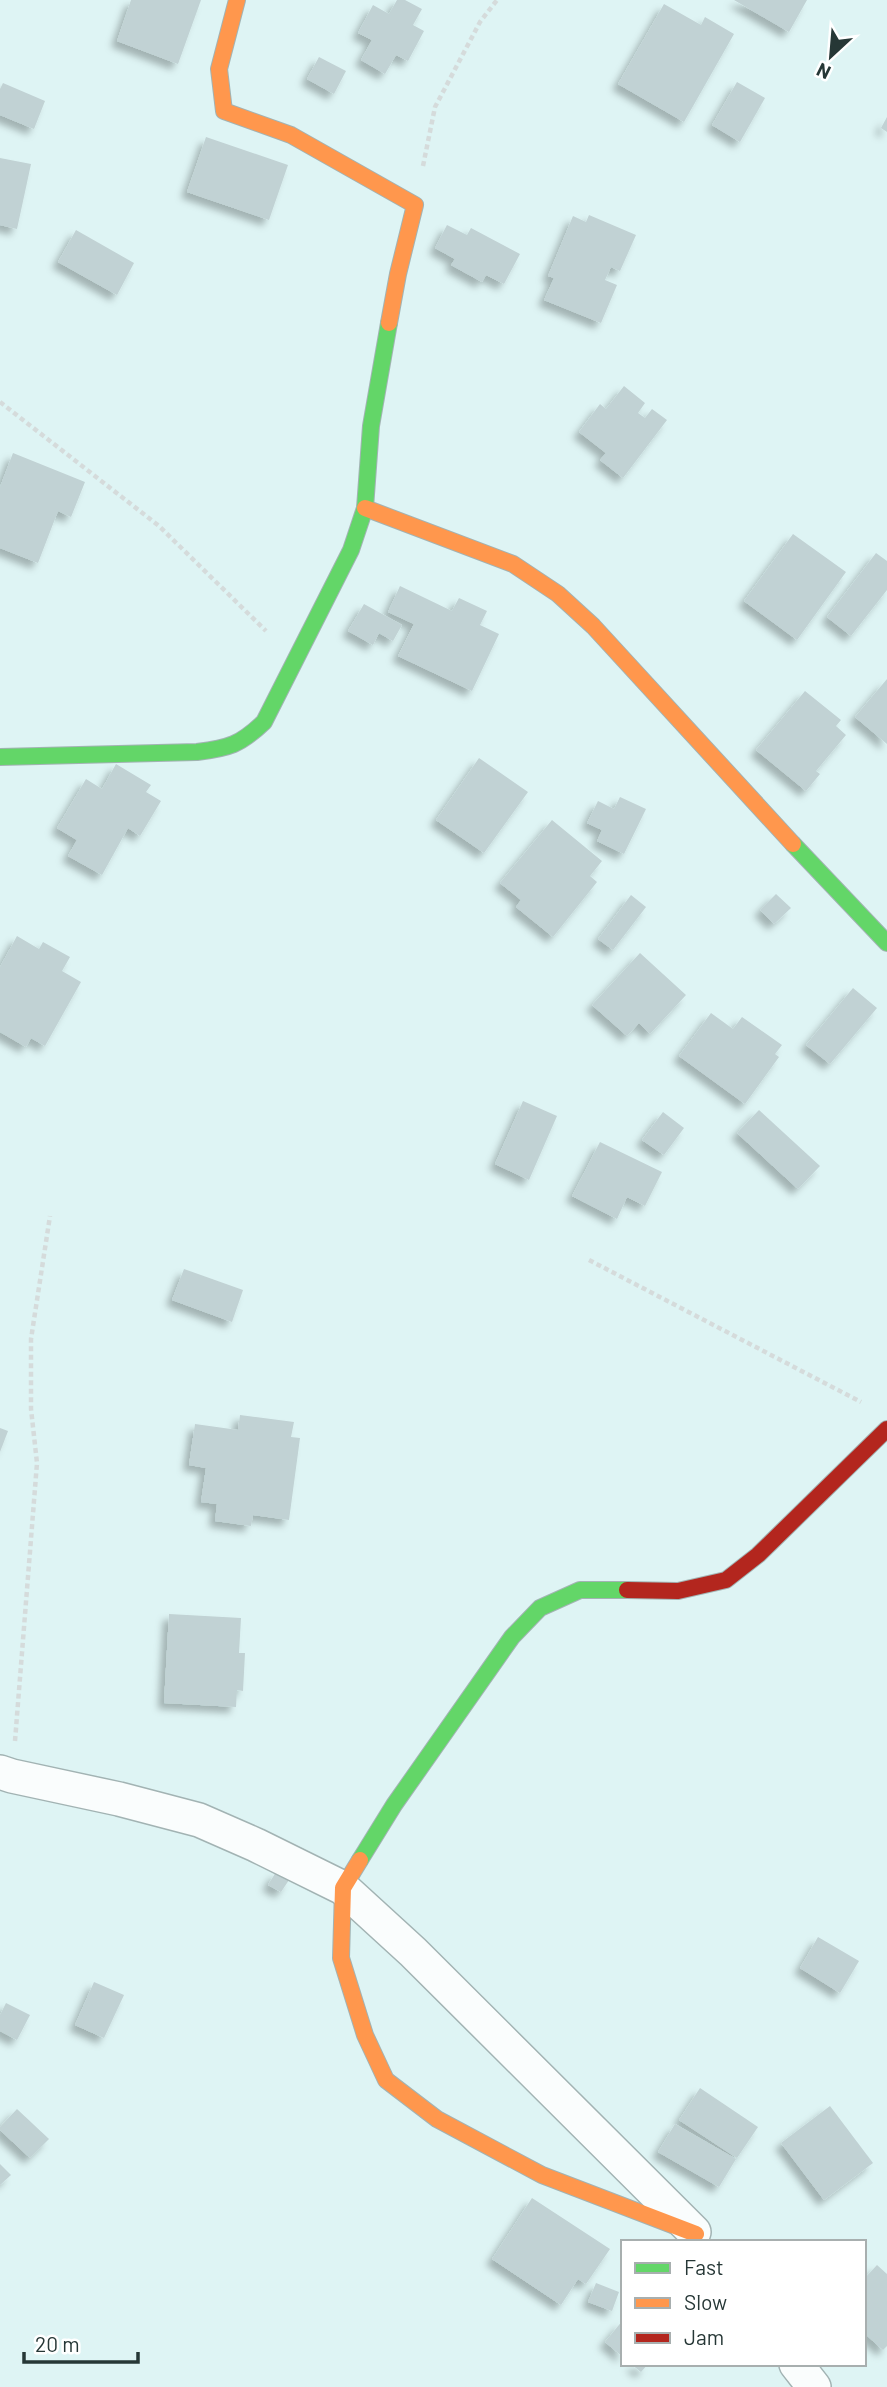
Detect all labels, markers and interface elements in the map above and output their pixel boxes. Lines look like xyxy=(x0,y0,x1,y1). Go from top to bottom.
north arrow xyxy=(796,21,866,91)
text: N xyxy=(813,59,834,85)
legend xyxy=(621,2240,866,2366)
text: Fast xyxy=(684,2254,724,2279)
text: Slow xyxy=(684,2289,727,2314)
scale bar xyxy=(24,2320,138,2364)
text: Jam xyxy=(684,2324,724,2349)
text: 20 m xyxy=(35,2331,80,2356)

